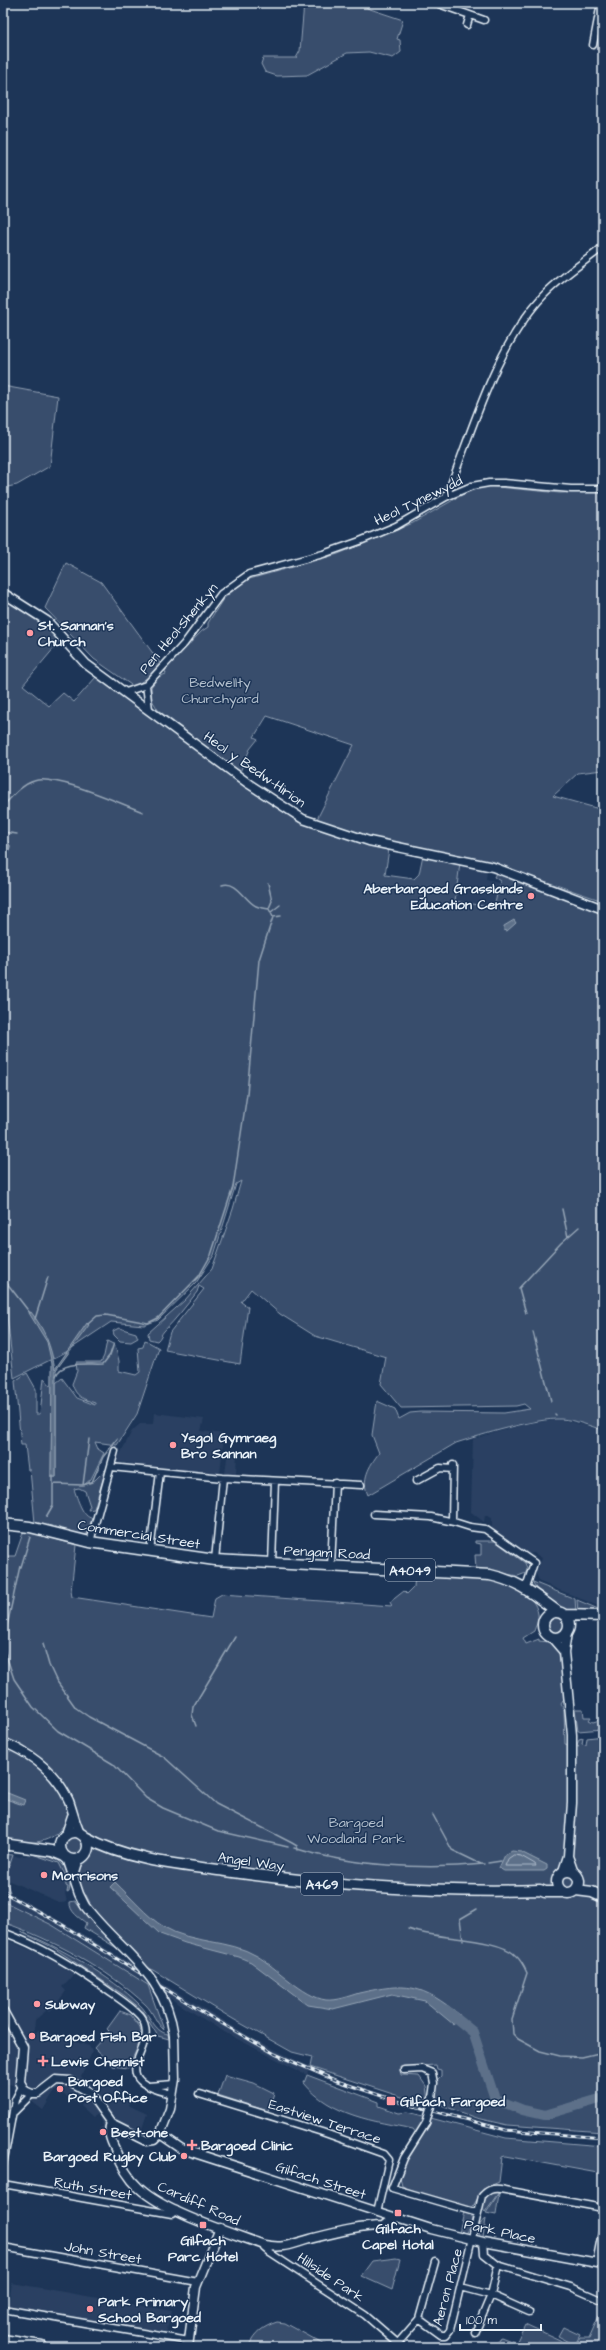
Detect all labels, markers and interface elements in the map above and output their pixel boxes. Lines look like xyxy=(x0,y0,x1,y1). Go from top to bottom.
street label: Heol Tynewydd xyxy=(371,471,466,531)
street label: Pen Heol-Shenkyn xyxy=(135,579,223,678)
place label: St. Sannan's Church xyxy=(37,616,114,652)
marker: St. Sannan's Church xyxy=(25,628,35,638)
park label: Bedwellty Churchyard xyxy=(181,673,259,709)
street label: Heol y Bedw-Hirion xyxy=(199,727,310,813)
place label: Aberbargoed Grasslands Education Centre xyxy=(364,879,523,915)
marker: Aberbargoed Grasslands Education Centre xyxy=(526,891,536,901)
place label: Ysgol Gymraeg Bro Sannan xyxy=(181,1428,277,1464)
marker: Ysgol Gymraeg Bro Sannan xyxy=(168,1440,178,1450)
street label: Commercial Street xyxy=(76,1515,202,1555)
street label: Pengam Road xyxy=(283,1541,371,1565)
road number: A4049 xyxy=(385,1559,435,1581)
park label: Bargoed Woodland Park xyxy=(307,1813,405,1849)
street label: Angel Way xyxy=(217,1847,286,1877)
place label: Morrisons xyxy=(52,1866,118,1886)
marker: Morrisons xyxy=(39,1870,49,1880)
road number: A469 xyxy=(301,1873,343,1895)
place label: Subway xyxy=(44,1995,95,2015)
marker: Subway xyxy=(32,1999,42,2009)
place label: Bargoed Fish Bar xyxy=(40,2027,157,2048)
marker: Bargoed Fish Bar xyxy=(27,2031,37,2041)
place label: Lewis Chemist xyxy=(51,2052,145,2072)
marker: Lewis Chemist xyxy=(38,2056,48,2066)
place label: Bargoed Post Office xyxy=(68,2072,148,2108)
marker: Bargoed Post Office xyxy=(55,2084,65,2094)
place label: Gilfach Fargoed xyxy=(400,2092,506,2113)
street label: Eastview Terrace xyxy=(266,2094,384,2150)
marker: Gilfach Fargoed xyxy=(385,2095,397,2107)
place label: Best-one xyxy=(111,2123,168,2143)
marker: Best-one xyxy=(98,2127,108,2137)
place label: Bargoed Clinic xyxy=(201,2136,294,2157)
marker: Bargoed Clinic xyxy=(186,2139,198,2151)
place label: Bargoed Rugby Club xyxy=(43,2147,176,2168)
marker: Bargoed Rugby Club xyxy=(179,2151,189,2161)
street label: Gilfach Street xyxy=(273,2157,369,2205)
street label: Ruth Street xyxy=(52,2172,134,2206)
street label: Cardiff Road xyxy=(154,2177,243,2231)
marker: Gilfach Capel Hotal xyxy=(393,2208,403,2218)
street label: Park Place xyxy=(462,2215,538,2249)
place label: Gilfach Capel Hotal xyxy=(362,2219,435,2255)
marker: Gilfach Parc Hotel xyxy=(198,2220,208,2230)
place label: Gilfach Parc Hotel xyxy=(168,2231,239,2267)
street label: John Street xyxy=(63,2236,143,2270)
street label: Aeron Place xyxy=(428,2246,468,2328)
street label: Hillside Park xyxy=(293,2248,368,2308)
place label: Park Primary School Bargoed xyxy=(97,2292,202,2329)
marker: Park Primary School Bargoed xyxy=(85,2304,95,2314)
scale bar xyxy=(460,2306,541,2332)
text: 100 m xyxy=(466,2312,497,2329)

